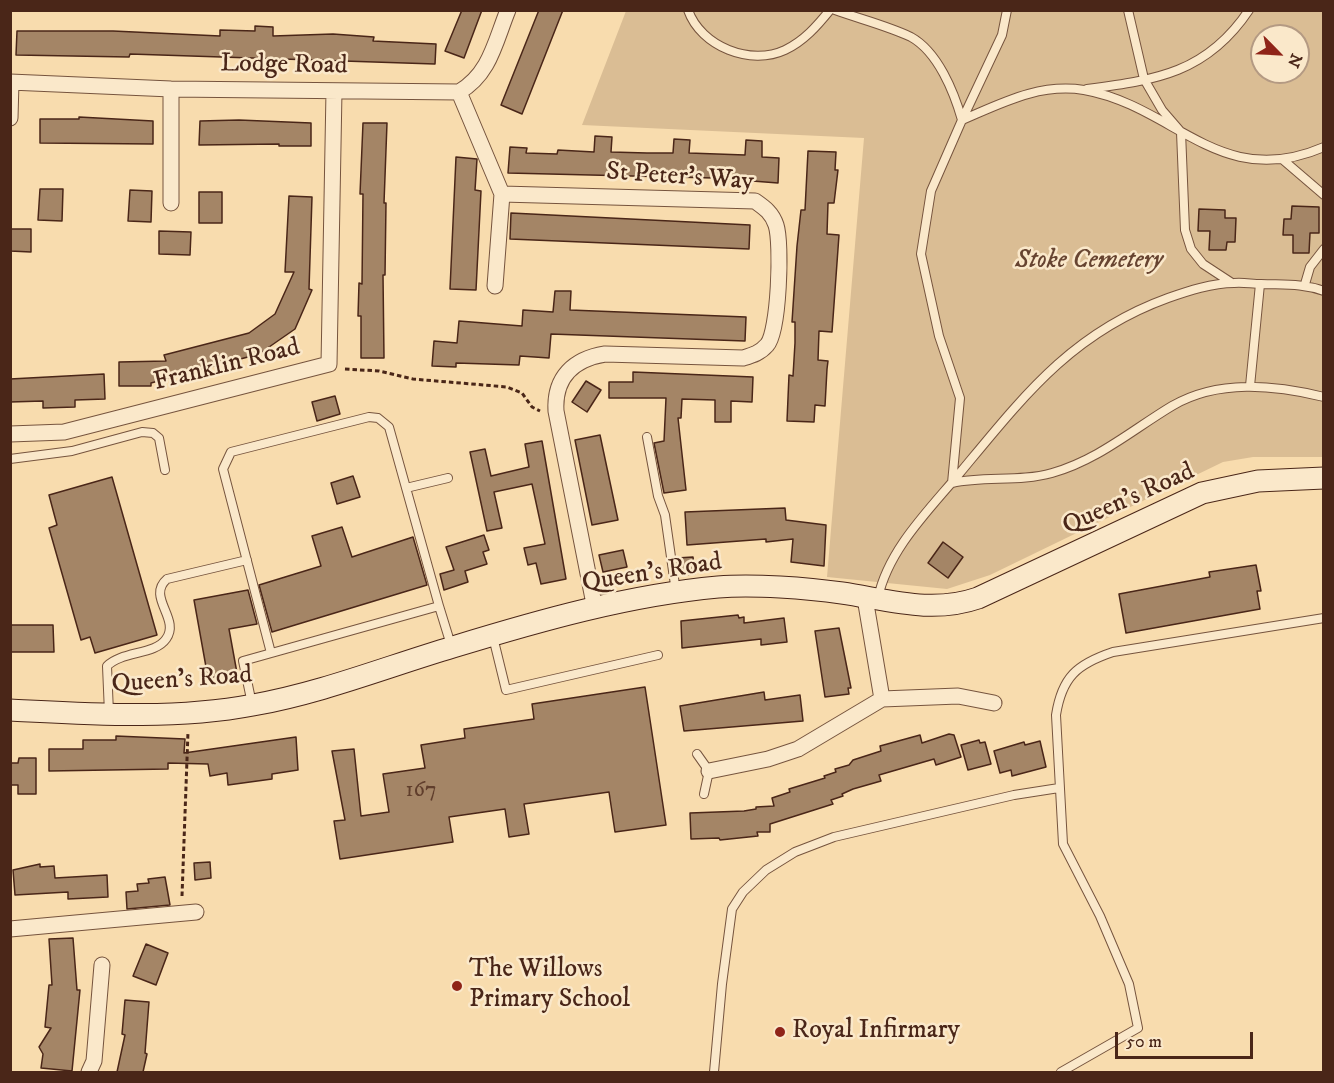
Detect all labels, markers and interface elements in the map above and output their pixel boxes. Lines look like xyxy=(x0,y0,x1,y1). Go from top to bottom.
north arrow xyxy=(1250,24,1310,84)
street label: Lodge Road xyxy=(220,49,348,83)
text: N xyxy=(1283,50,1306,71)
street label: St Peter's Way xyxy=(605,157,755,199)
park label: Stoke Cemetery xyxy=(1015,246,1163,278)
street label: Franklin Road xyxy=(151,333,303,399)
street label: Queen's Road xyxy=(1058,457,1200,543)
street label: Queen's Road xyxy=(580,548,724,600)
street label: Queen's Road xyxy=(111,661,253,701)
house number: 167 xyxy=(405,778,437,804)
place label: The Willows Primary School xyxy=(469,955,630,1017)
marker: The Willows Primary School xyxy=(450,979,464,993)
place label: Royal Infirmary xyxy=(792,1016,960,1048)
scale bar xyxy=(1118,1020,1256,1058)
marker: Royal Infirmary xyxy=(773,1025,787,1039)
text: 50 m xyxy=(1126,1031,1162,1053)

